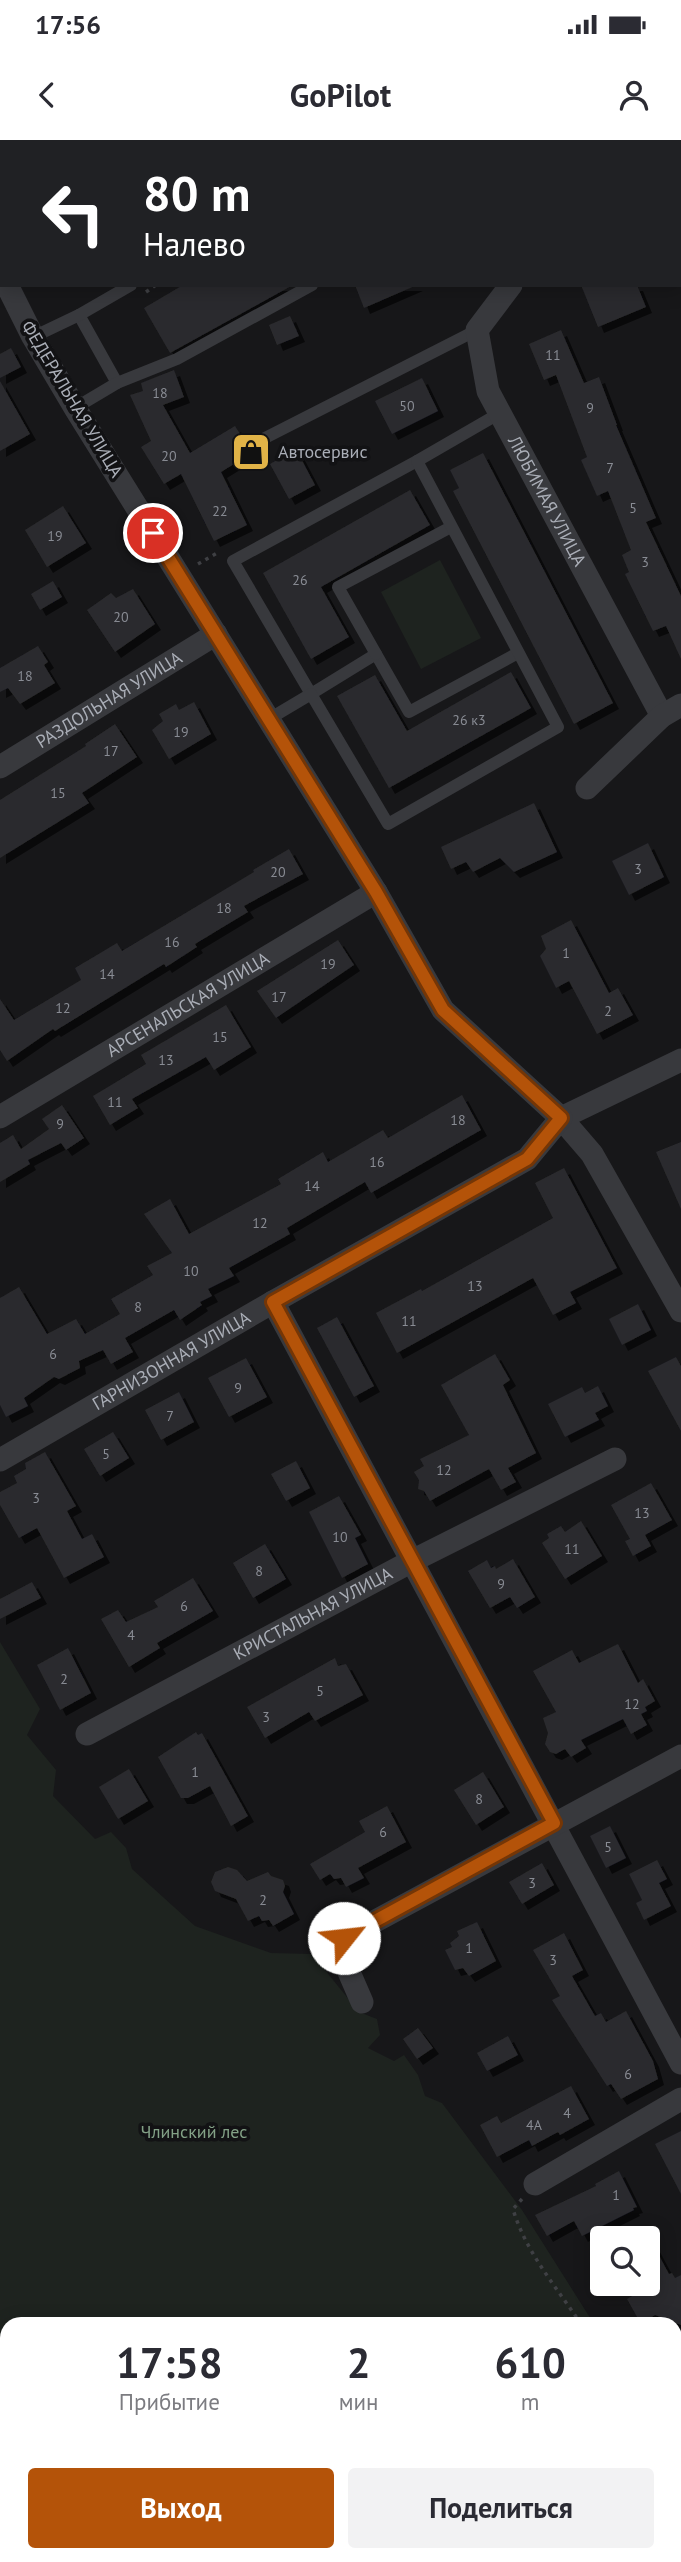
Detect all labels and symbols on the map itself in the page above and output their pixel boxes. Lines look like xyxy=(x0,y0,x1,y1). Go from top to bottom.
street label: ФЕДЕРАЛЬНАЯ УЛИЦА xyxy=(16,316,129,482)
house number: 11 xyxy=(545,346,561,364)
house number: 18 xyxy=(152,384,168,402)
house number: 50 xyxy=(399,397,415,415)
house number: 9 xyxy=(586,399,594,417)
shop icon: Автосервис xyxy=(230,431,272,473)
street label: ЛЮБИМАЯ УЛИЦА xyxy=(503,431,592,570)
place label: Автосервис xyxy=(278,440,368,463)
house number: 20 xyxy=(161,447,177,465)
house number: 7 xyxy=(606,459,614,477)
house number: 5 xyxy=(629,499,637,517)
house number: 22 xyxy=(212,502,228,520)
pin xyxy=(123,503,183,563)
house number: 19 xyxy=(47,527,63,545)
house number: 3 xyxy=(641,553,649,571)
house number: 26 xyxy=(292,571,308,589)
house number: 20 xyxy=(113,608,129,626)
street label: РАЗДОЛЬНАЯ УЛИЦА xyxy=(31,646,186,753)
house number: 18 xyxy=(17,667,33,685)
house number: 26 к3 xyxy=(452,711,486,729)
house number: 19 xyxy=(173,723,189,741)
house number: 17 xyxy=(103,742,119,760)
house number: 15 xyxy=(50,784,66,802)
house number: 3 xyxy=(634,860,642,878)
house number: 20 xyxy=(270,863,286,881)
house number: 18 xyxy=(216,899,232,917)
house number: 16 xyxy=(164,933,180,951)
house number: 1 xyxy=(562,944,570,962)
street label: АРСЕНАЛЬСКАЯ УЛИЦА xyxy=(102,946,274,1062)
house number: 19 xyxy=(320,955,336,973)
house number: 14 xyxy=(99,965,115,983)
house number: 17 xyxy=(271,988,287,1006)
house number: 12 xyxy=(55,999,71,1017)
house number: 2 xyxy=(604,1002,612,1020)
house number: 15 xyxy=(212,1028,228,1046)
house number: 13 xyxy=(158,1051,174,1069)
house number: 11 xyxy=(107,1093,123,1111)
house number: 18 xyxy=(450,1111,466,1129)
house number: 9 xyxy=(56,1115,64,1133)
house number: 16 xyxy=(369,1153,385,1171)
house number: 14 xyxy=(304,1177,320,1195)
house number: 12 xyxy=(252,1214,268,1232)
house number: 10 xyxy=(183,1262,199,1280)
house number: 13 xyxy=(467,1277,483,1295)
house number: 8 xyxy=(134,1298,142,1316)
street label: ГАРНИЗОННАЯ УЛИЦА xyxy=(88,1305,255,1415)
house number: 11 xyxy=(401,1312,417,1330)
house number: 6 xyxy=(49,1345,57,1363)
house number: 9 xyxy=(234,1379,242,1397)
house number: 7 xyxy=(166,1407,174,1425)
house number: 5 xyxy=(102,1445,110,1463)
house number: 12 xyxy=(436,1461,452,1479)
house number: 3 xyxy=(32,1489,40,1507)
house number: 13 xyxy=(634,1504,650,1522)
house number: 10 xyxy=(332,1528,348,1546)
house number: 11 xyxy=(564,1540,580,1558)
street label: КРИСТАЛЬНАЯ УЛИЦА xyxy=(229,1561,397,1665)
house number: 8 xyxy=(255,1562,263,1580)
house number: 9 xyxy=(497,1575,505,1593)
house number: 6 xyxy=(180,1597,188,1615)
house number: 4 xyxy=(127,1626,135,1644)
house number: 2 xyxy=(60,1670,68,1688)
house number: 5 xyxy=(316,1682,324,1700)
house number: 12 xyxy=(624,1695,640,1713)
house number: 3 xyxy=(262,1708,270,1726)
house number: 1 xyxy=(191,1763,199,1781)
house number: 8 xyxy=(475,1790,483,1808)
house number: 6 xyxy=(379,1823,387,1841)
house number: 5 xyxy=(604,1838,612,1856)
house number: 3 xyxy=(528,1874,536,1892)
house number: 2 xyxy=(259,1891,267,1909)
position arrow xyxy=(307,1901,381,1975)
house number: 1 xyxy=(465,1939,473,1957)
house number: 3 xyxy=(549,1951,557,1969)
house number: 6 xyxy=(624,2065,632,2083)
house number: 4 xyxy=(563,2104,571,2122)
house number: 4А xyxy=(526,2116,543,2134)
park label: Члинский лес xyxy=(141,2120,247,2143)
house number: 1 xyxy=(612,2186,620,2204)

